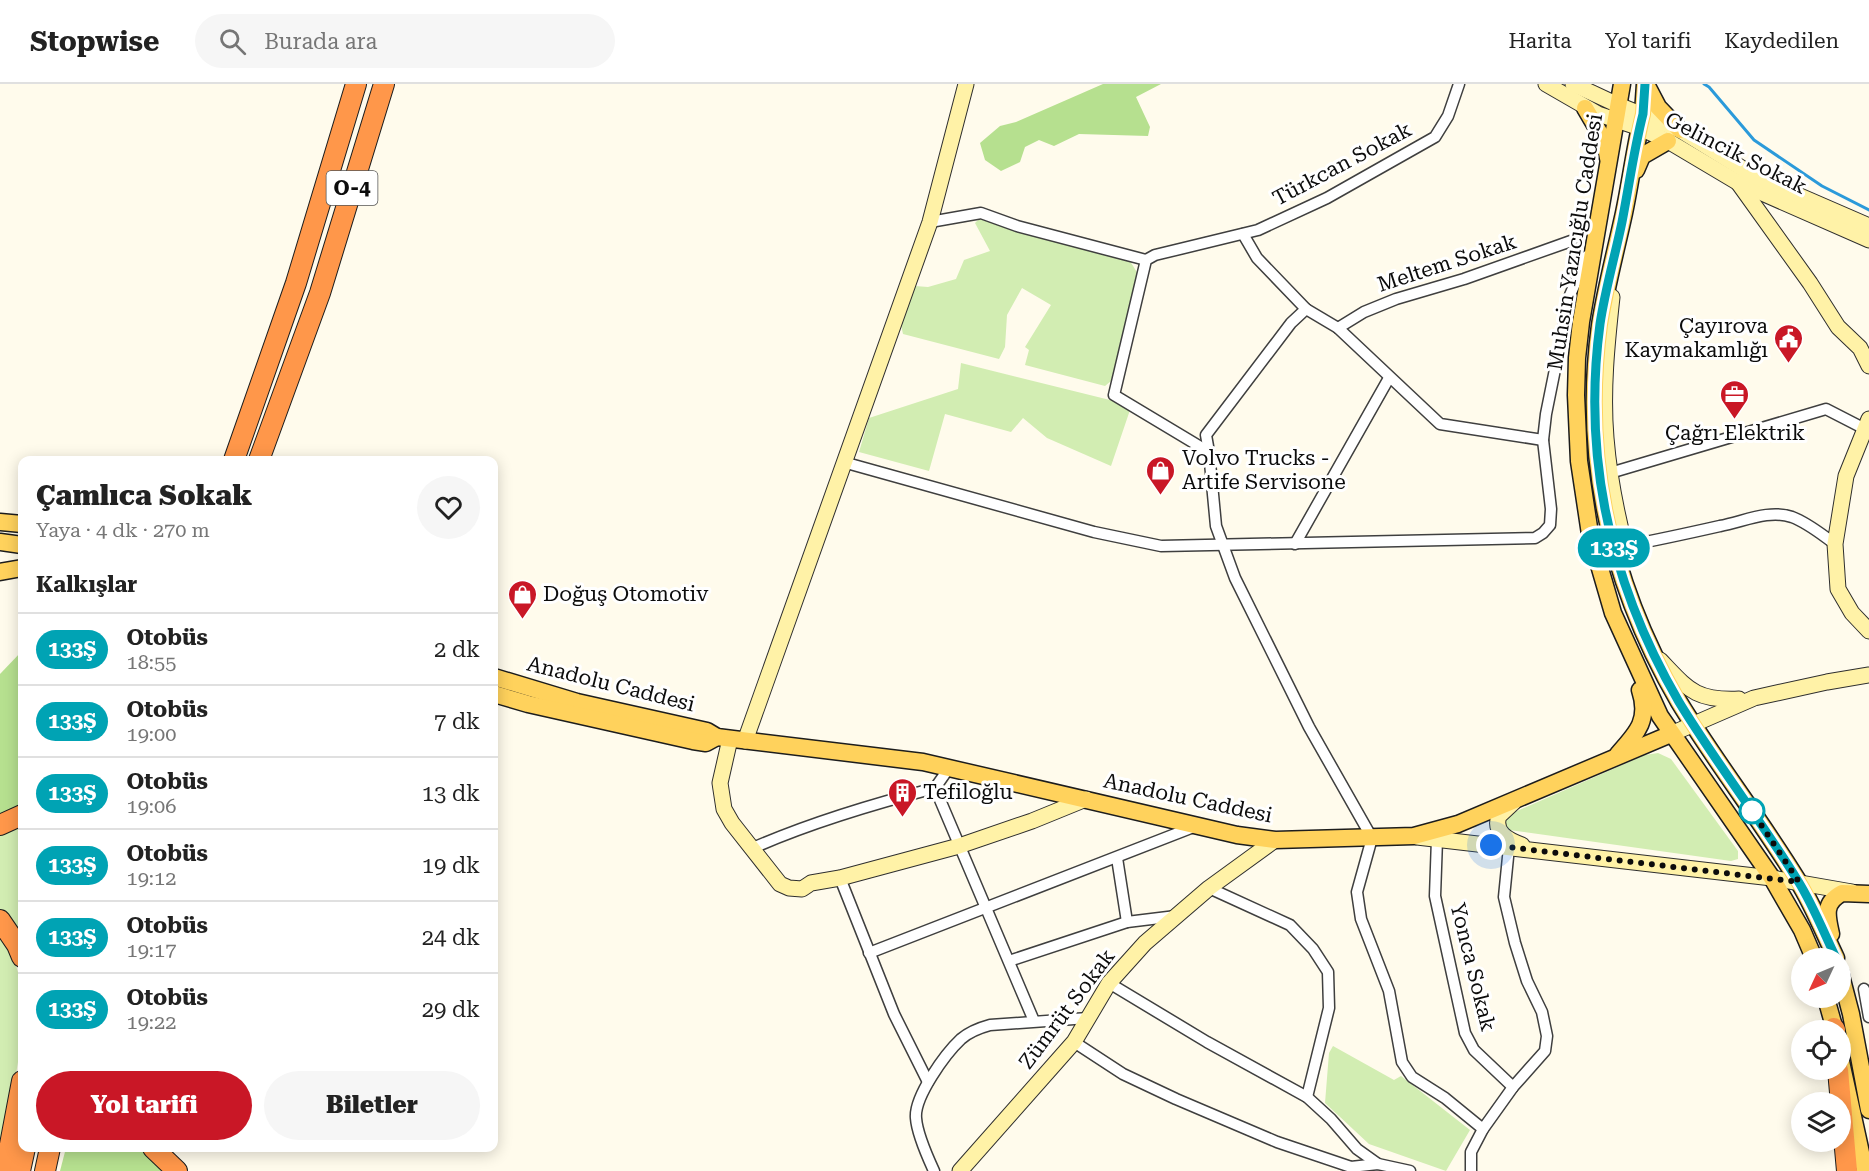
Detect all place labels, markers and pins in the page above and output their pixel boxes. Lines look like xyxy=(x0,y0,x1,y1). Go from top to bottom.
place label: Çayırova Kaymakamlığı xyxy=(1625,314,1769,362)
public building icon: Çayırova Kaymakamlığı xyxy=(1773,322,1805,364)
office icon: Çağrı Elektrik xyxy=(1719,378,1751,420)
place label: Çağrı Elektrik xyxy=(1665,421,1805,445)
place label: Volvo Trucks - Artife Servisone xyxy=(1182,446,1346,494)
shop icon: Volvo Trucks - Artife Servisone xyxy=(1145,454,1177,496)
shop icon: Doğuş Otomotiv xyxy=(506,578,538,620)
place label: Doğuş Otomotiv xyxy=(543,582,709,606)
building icon: Tefiloğlu xyxy=(886,776,918,818)
place label: Tefiloğlu xyxy=(923,780,1013,804)
unlabelled marker xyxy=(1739,798,1765,824)

